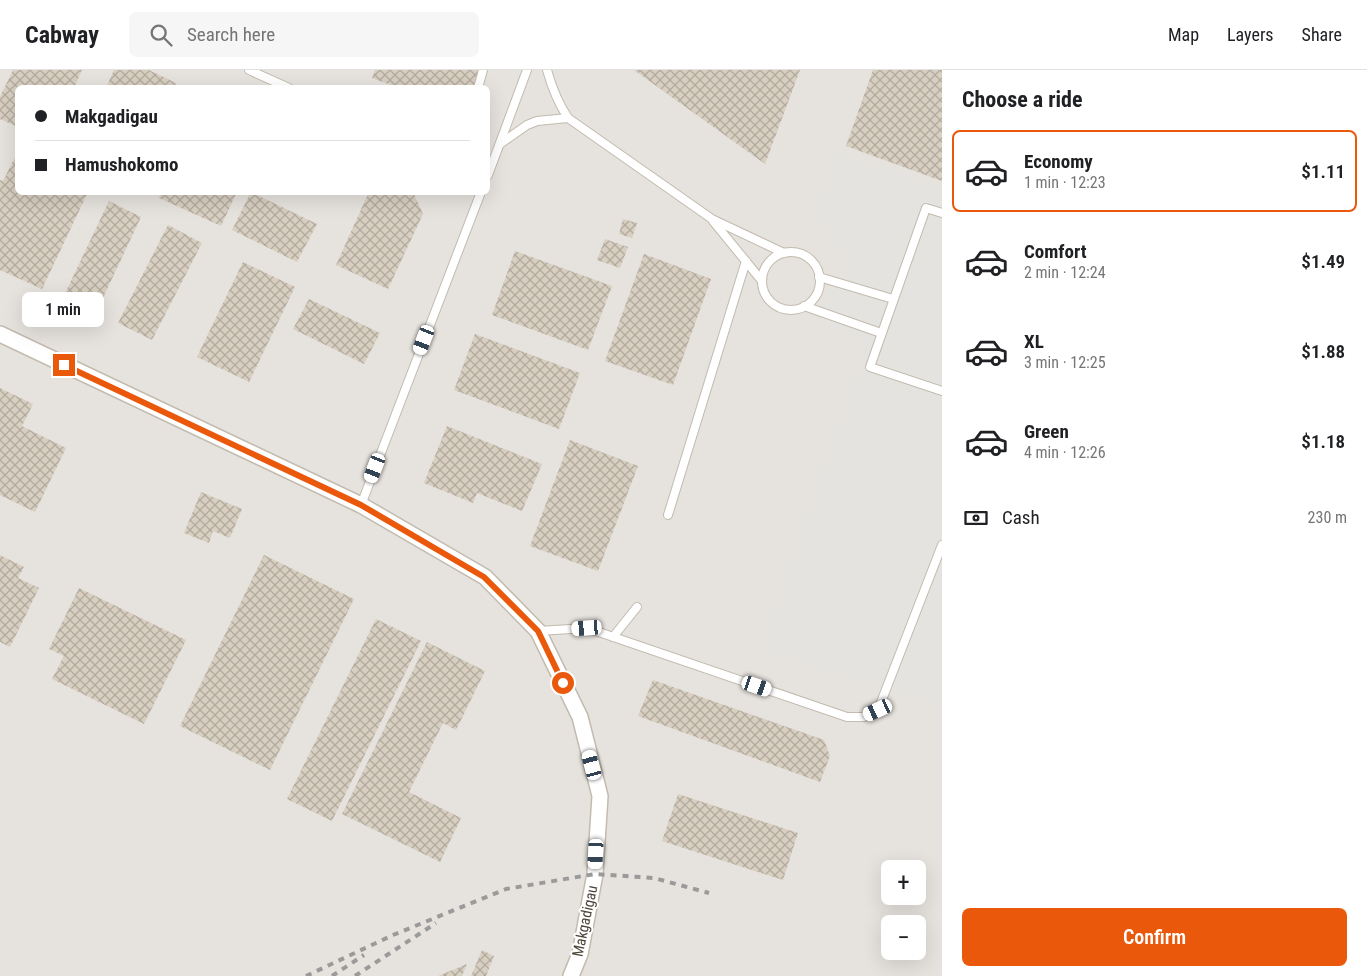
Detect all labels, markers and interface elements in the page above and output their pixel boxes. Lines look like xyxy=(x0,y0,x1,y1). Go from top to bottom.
search box xyxy=(129,12,479,57)
text: Cabway xyxy=(25,21,99,49)
icon: search xyxy=(147,21,175,49)
text: Search here xyxy=(187,23,275,46)
text: Map xyxy=(1168,24,1199,45)
text: Layers xyxy=(1227,24,1274,45)
text: Share xyxy=(1302,24,1342,45)
text: Choose a ride xyxy=(962,87,1083,112)
text: Makgadigau xyxy=(65,105,158,128)
icon: car xyxy=(964,149,1009,194)
text: Economy xyxy=(1024,150,1093,173)
text: Hamushokomo xyxy=(65,153,179,176)
text: $1.11 xyxy=(1301,160,1345,183)
text: 1 min · 12:23 xyxy=(1024,173,1106,192)
icon: car xyxy=(964,239,1009,284)
text: Comfort xyxy=(1024,240,1087,263)
text: $1.49 xyxy=(1301,250,1345,273)
text: 2 min · 12:24 xyxy=(1024,263,1106,282)
callout: 1 min xyxy=(23,292,105,328)
text: 1 min xyxy=(45,300,81,319)
car xyxy=(411,323,436,357)
icon: car xyxy=(964,329,1009,374)
text: XL xyxy=(1024,330,1044,353)
text: $1.88 xyxy=(1301,340,1345,363)
text: 3 min · 12:25 xyxy=(1024,353,1106,372)
route end xyxy=(53,354,75,376)
icon: car xyxy=(964,419,1009,464)
text: Green xyxy=(1024,420,1069,443)
text: $1.18 xyxy=(1301,430,1345,453)
text: 4 min · 12:26 xyxy=(1024,443,1106,462)
car xyxy=(362,451,387,485)
icon: cash xyxy=(962,504,990,532)
text: Cash xyxy=(1002,506,1040,529)
text: 230 m xyxy=(1308,508,1347,527)
car xyxy=(571,619,602,637)
route start xyxy=(552,672,574,694)
car xyxy=(740,674,773,698)
car xyxy=(861,697,894,723)
car xyxy=(580,749,603,781)
car xyxy=(587,839,604,869)
map controls xyxy=(881,860,926,960)
button: + xyxy=(881,860,926,905)
street label: Makgadigau xyxy=(569,884,601,958)
button: Confirm xyxy=(962,908,1347,966)
button: − xyxy=(881,915,926,960)

